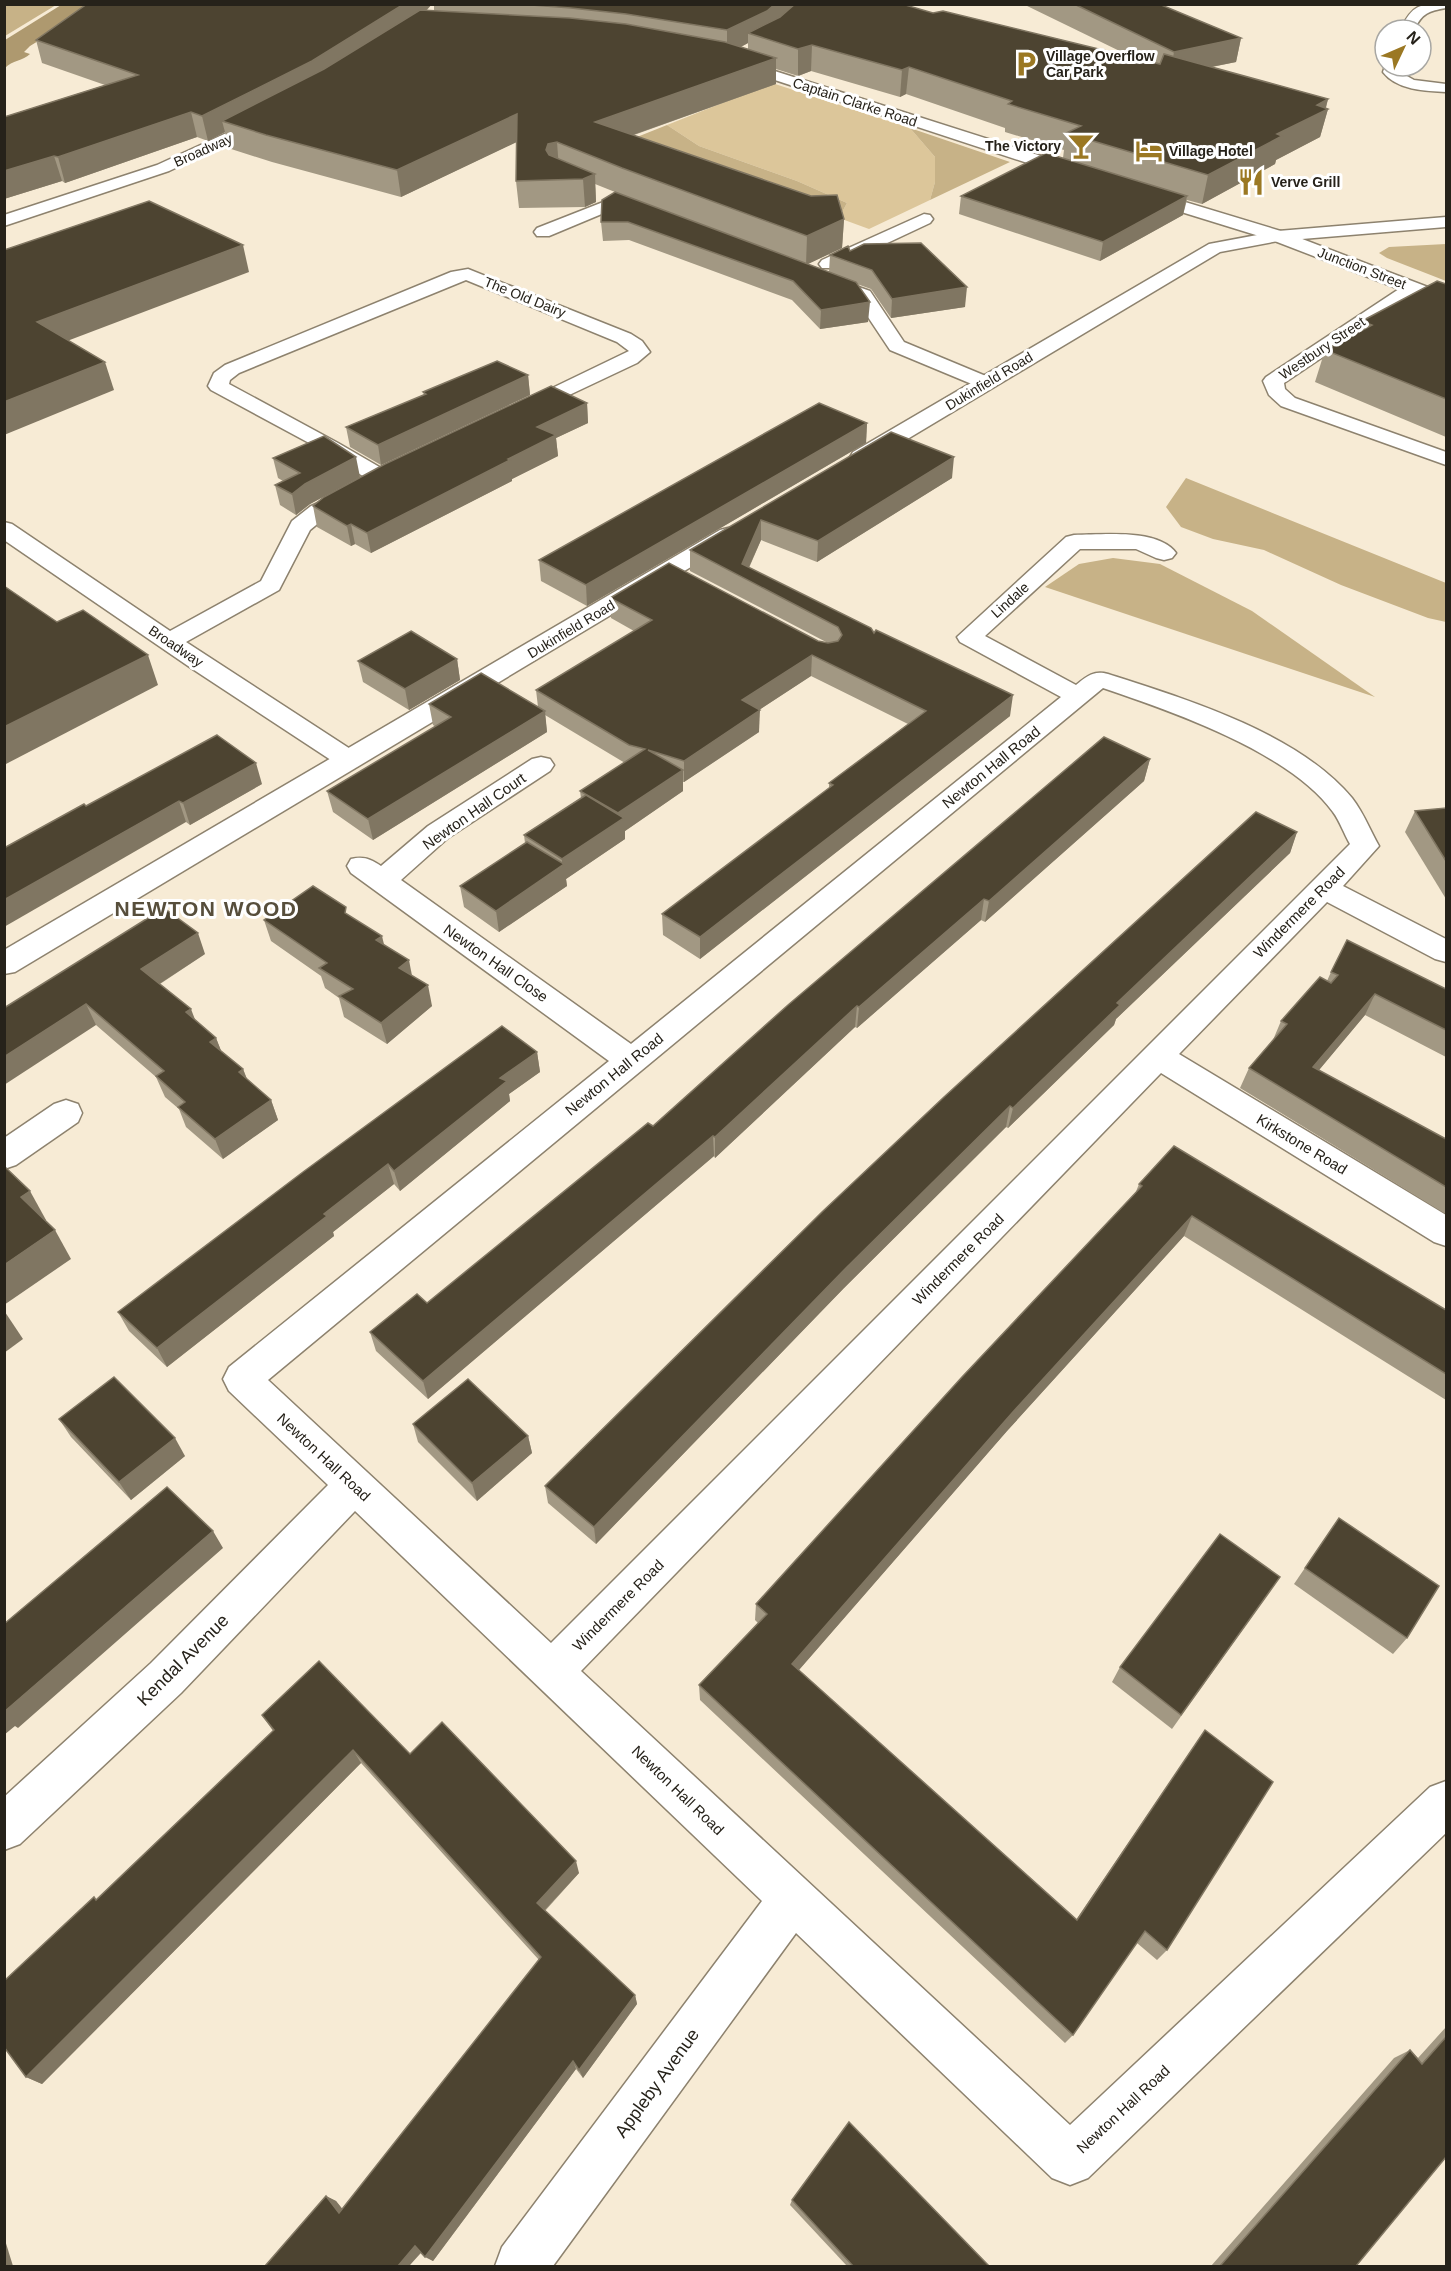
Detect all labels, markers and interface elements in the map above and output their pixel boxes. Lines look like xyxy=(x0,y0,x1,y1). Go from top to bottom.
north arrow xyxy=(1373,18,1433,78)
text: N xyxy=(1403,28,1424,48)
place label: Village Overflow Car Park xyxy=(1046,48,1155,80)
parking icon: Village Overflow Car Park xyxy=(1011,49,1041,79)
street label: Captain Clarke Road xyxy=(791,74,919,130)
street label: Broadway xyxy=(171,130,235,170)
bar icon: The Victory xyxy=(1066,131,1096,161)
hotel icon: Village Hotel xyxy=(1134,136,1164,166)
place label: The Victory xyxy=(985,138,1061,154)
place label: Village Hotel xyxy=(1169,143,1253,159)
restaurant icon: Verve Grill xyxy=(1236,167,1266,197)
place label: Verve Grill xyxy=(1271,174,1340,190)
street label: Junction Street xyxy=(1316,244,1409,292)
street label: The Old Dairy xyxy=(482,273,568,321)
street label: Westbury Street xyxy=(1276,313,1368,383)
street label: Dukinfield Road xyxy=(943,349,1035,413)
street label: Lindale xyxy=(988,579,1032,621)
street label: Dukinfield Road xyxy=(525,597,617,661)
street label: Broadway xyxy=(146,622,206,670)
street label: Newton Hall Road xyxy=(939,722,1043,812)
street label: Newton Hall Court xyxy=(419,769,529,853)
street label: Windermere Road xyxy=(1250,863,1348,961)
district label: NEWTON WOOD xyxy=(115,897,297,920)
street label: Newton Hall Close xyxy=(441,921,551,1005)
street label: Newton Hall Road xyxy=(562,1029,666,1119)
street label: Kirkstone Road xyxy=(1254,1110,1350,1178)
street label: Windermere Road xyxy=(909,1210,1007,1308)
street label: Newton Hall Road xyxy=(274,1410,374,1504)
street label: Windermere Road xyxy=(569,1556,667,1654)
street label: Kendal Avenue xyxy=(133,1610,233,1710)
street label: Newton Hall Road xyxy=(629,1742,727,1838)
street label: Appleby Avenue xyxy=(611,2025,703,2141)
street label: Newton Hall Road xyxy=(1073,2062,1173,2156)

